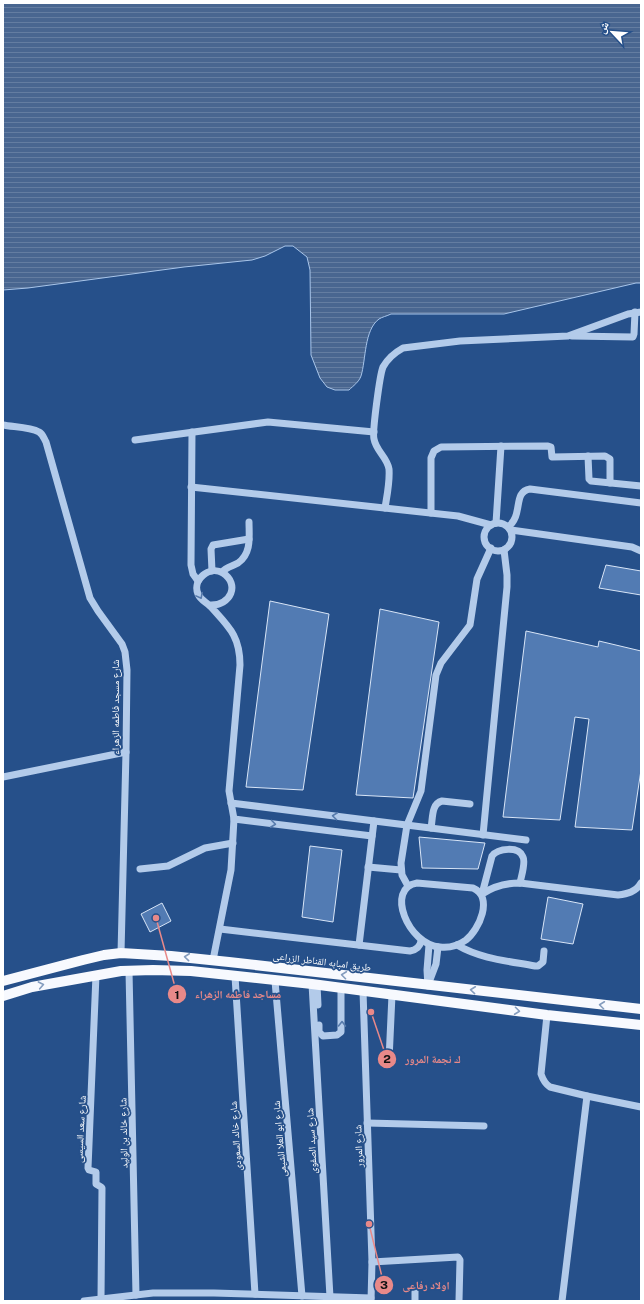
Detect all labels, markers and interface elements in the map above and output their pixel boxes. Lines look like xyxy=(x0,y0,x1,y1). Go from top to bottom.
north arrow xyxy=(592,12,632,52)
text: ش xyxy=(595,19,613,36)
one-way arrow xyxy=(195,592,203,599)
street label: شارع مسجد فاطمه الزهراء xyxy=(109,659,122,755)
one-way arrow xyxy=(332,812,338,821)
one-way arrow xyxy=(269,819,276,828)
street label: طريق امبابه القناطر الزراعى xyxy=(272,949,372,974)
one-way arrow xyxy=(184,953,190,962)
one-way arrow xyxy=(341,971,347,980)
one-way arrow xyxy=(37,982,44,990)
callout: مساجد فاطمه الزهراء xyxy=(167,983,290,1006)
one-way arrow xyxy=(470,986,476,995)
text: 1 xyxy=(174,988,180,1002)
text: مساجد فاطمه الزهراء xyxy=(195,988,281,1001)
one-way arrow xyxy=(599,1000,605,1009)
one-way arrow xyxy=(514,1006,520,1015)
one-way arrow xyxy=(338,1021,346,1027)
callout: ك نجمة المرور xyxy=(377,1048,469,1071)
text: 2 xyxy=(383,1052,391,1066)
text: ك نجمة المرور xyxy=(404,1053,461,1066)
street label: شارع سعد السيسى xyxy=(72,1095,89,1163)
street label: شارع خالد بن الوليد xyxy=(116,1097,131,1168)
street label: شارع خالد السعودى xyxy=(227,1100,244,1171)
street label: شارع ابو العلا الشيمى xyxy=(270,1100,289,1178)
street label: شارع سيد الصفوى xyxy=(303,1107,320,1174)
street label: شارع المرور xyxy=(351,1124,366,1169)
callout: اولاد رفاعى xyxy=(374,1274,457,1297)
text: 3 xyxy=(380,1278,388,1292)
text: اولاد رفاعى xyxy=(402,1279,450,1293)

